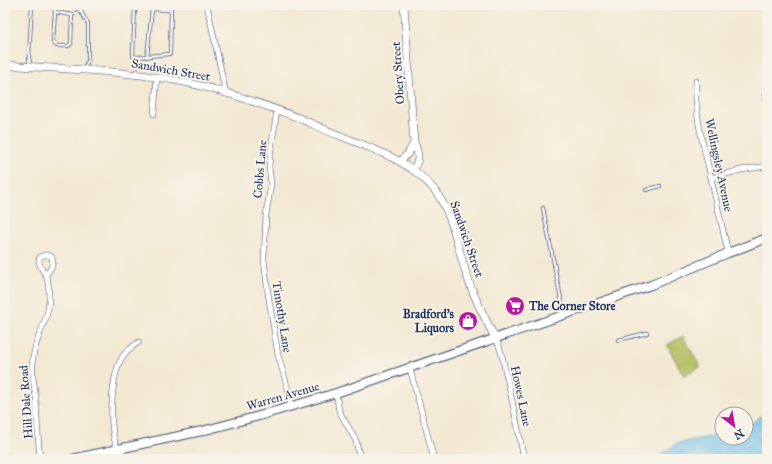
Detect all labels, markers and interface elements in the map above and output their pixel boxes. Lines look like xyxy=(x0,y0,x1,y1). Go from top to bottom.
street label: Obery Street xyxy=(389,41,407,105)
street label: Sandwich Street xyxy=(131,56,212,84)
street label: Wellingsley Avenue xyxy=(701,117,736,213)
street label: Cobbs Lane xyxy=(250,139,270,199)
street label: Sandwich Street xyxy=(447,199,487,280)
street label: Timothy Lane xyxy=(269,280,295,354)
supermarket icon: The Corner Store xyxy=(504,295,526,317)
place label: The Corner Store xyxy=(528,299,615,313)
place label: Bradford's Liquors xyxy=(403,307,455,336)
shop icon: Bradford's Liquors xyxy=(457,310,479,332)
street label: Howes Lane xyxy=(508,364,534,428)
street label: Hill Dale Road xyxy=(16,365,36,439)
street label: Warren Avenue xyxy=(245,379,321,413)
north arrow xyxy=(714,406,754,446)
text: N xyxy=(731,426,746,442)

